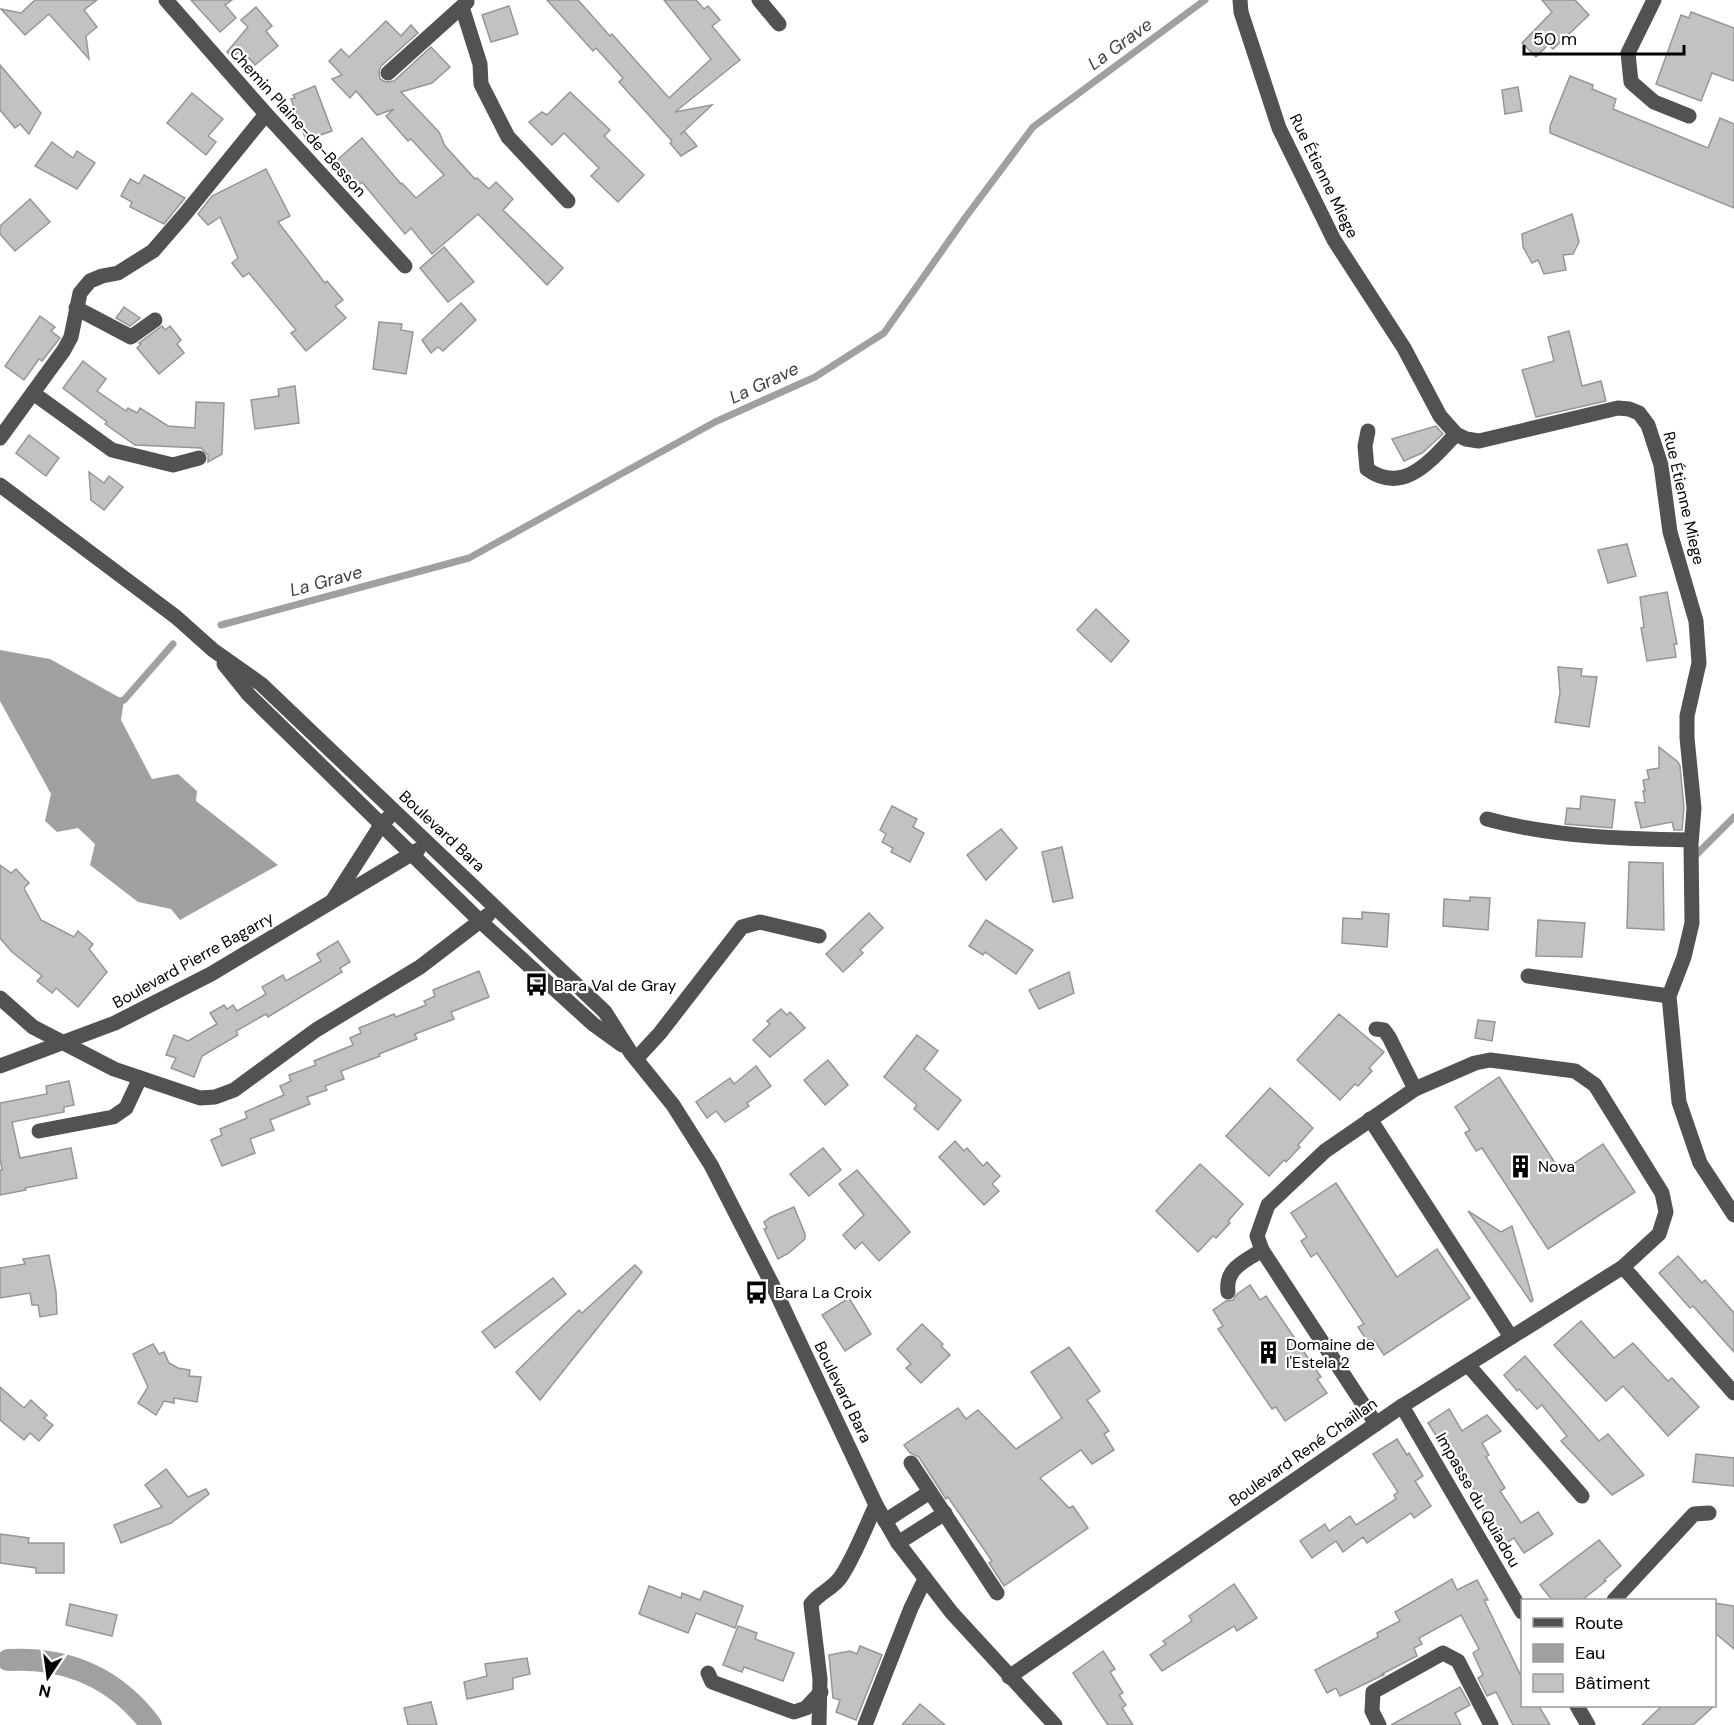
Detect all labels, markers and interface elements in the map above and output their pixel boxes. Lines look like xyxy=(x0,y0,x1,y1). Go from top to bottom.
water label: La Grave xyxy=(1083,13,1157,75)
scale bar xyxy=(1524,18,1684,56)
text: 50 m xyxy=(1533,27,1577,51)
street label: Chemin Plaine-de-Besson xyxy=(225,43,371,201)
street label: Rue Étienne Miege xyxy=(1285,110,1363,242)
water label: La Grave xyxy=(725,356,803,410)
street label: Rue Étienne Miege xyxy=(1658,429,1710,567)
water label: La Grave xyxy=(287,560,365,602)
street label: Boulevard Bara xyxy=(395,786,489,876)
street label: Boulevard Pierre Bagarry xyxy=(109,907,277,1013)
bus stop icon: Bara Val de Gray xyxy=(523,972,549,998)
place label: Bara Val de Gray xyxy=(554,975,676,996)
building icon: Nova xyxy=(1507,1153,1533,1179)
place label: Nova xyxy=(1538,1156,1575,1177)
bus stop icon: Bara La Croix xyxy=(744,1279,770,1305)
place label: Bara La Croix xyxy=(775,1282,872,1303)
place label: Domaine de l'Estela 2 xyxy=(1286,1334,1375,1373)
street label: Boulevard Bara xyxy=(809,1338,877,1446)
building icon: Domaine de l'Estela 2 xyxy=(1255,1340,1281,1366)
street label: Boulevard René Chaillan xyxy=(1225,1393,1381,1511)
street label: Impasse du Quiadou xyxy=(1431,1429,1525,1571)
legend xyxy=(1521,1599,1716,1707)
text: Route xyxy=(1575,1611,1623,1635)
text: Eau xyxy=(1575,1641,1605,1665)
north arrow xyxy=(18,1647,78,1707)
text: Bâtiment xyxy=(1575,1671,1650,1695)
text: N xyxy=(37,1680,53,1703)

